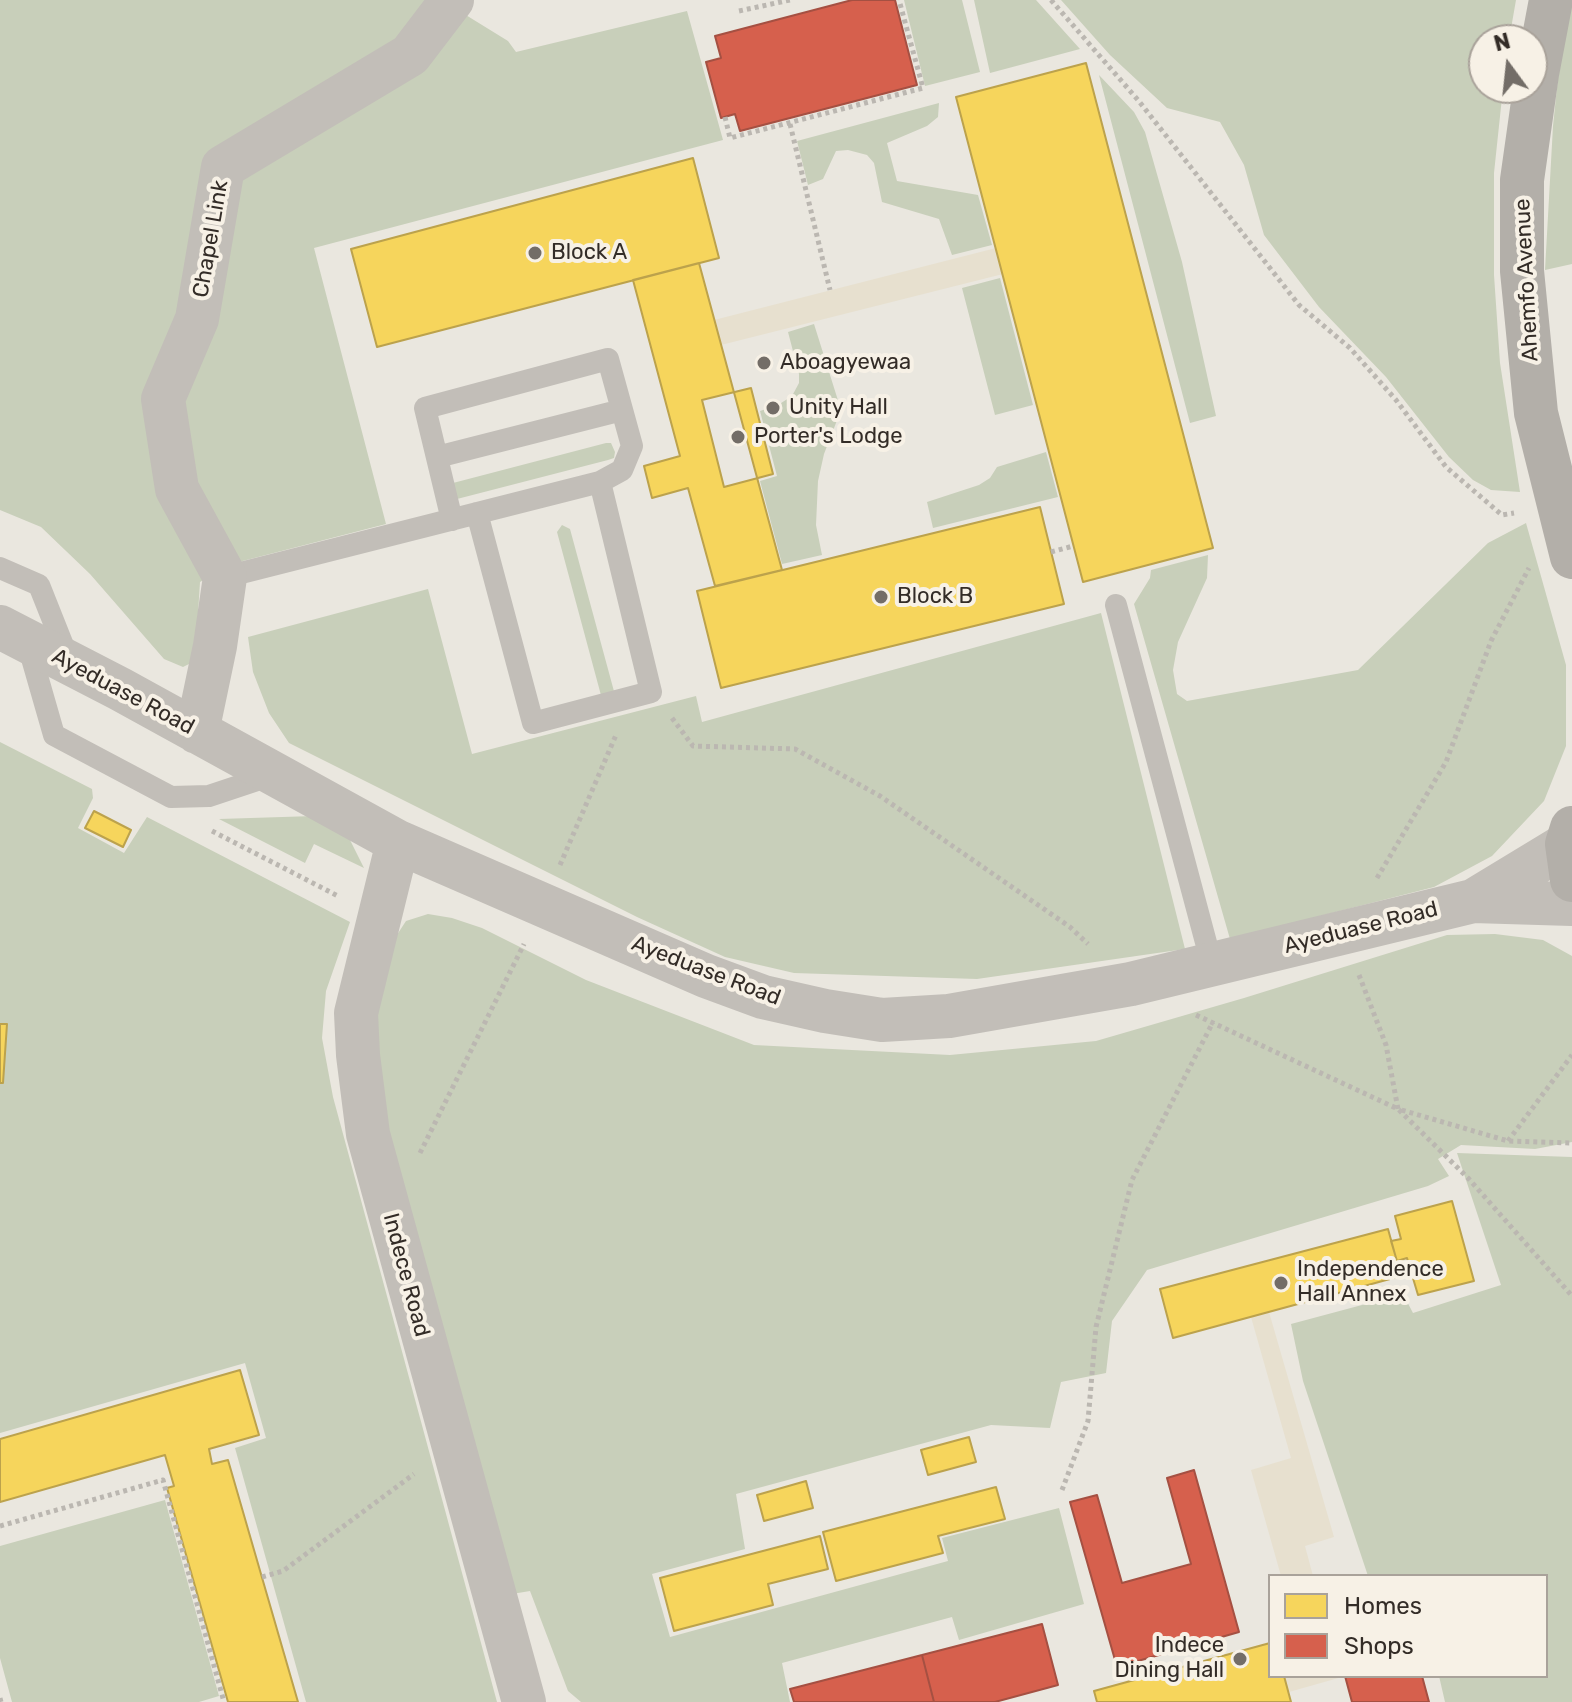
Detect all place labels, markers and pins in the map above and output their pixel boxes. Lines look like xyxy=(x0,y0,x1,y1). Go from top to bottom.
place label: Block A xyxy=(551,240,627,266)
marker: Block A xyxy=(526,244,544,262)
place label: Aboagyewaa xyxy=(780,350,911,376)
marker: Aboagyewaa xyxy=(755,354,773,372)
place label: Unity Hall xyxy=(789,395,888,421)
marker: Unity Hall xyxy=(764,399,782,417)
place label: Porter's Lodge xyxy=(754,424,903,450)
marker: Porter's Lodge xyxy=(729,428,747,446)
place label: Block B xyxy=(897,584,973,610)
marker: Block B xyxy=(872,588,890,606)
place label: Independence Hall Annex xyxy=(1297,1257,1444,1308)
marker: Independence Hall Annex xyxy=(1272,1274,1290,1292)
place label: Indece Dining Hall xyxy=(1114,1633,1224,1684)
marker: Indece Dining Hall xyxy=(1231,1650,1249,1668)

